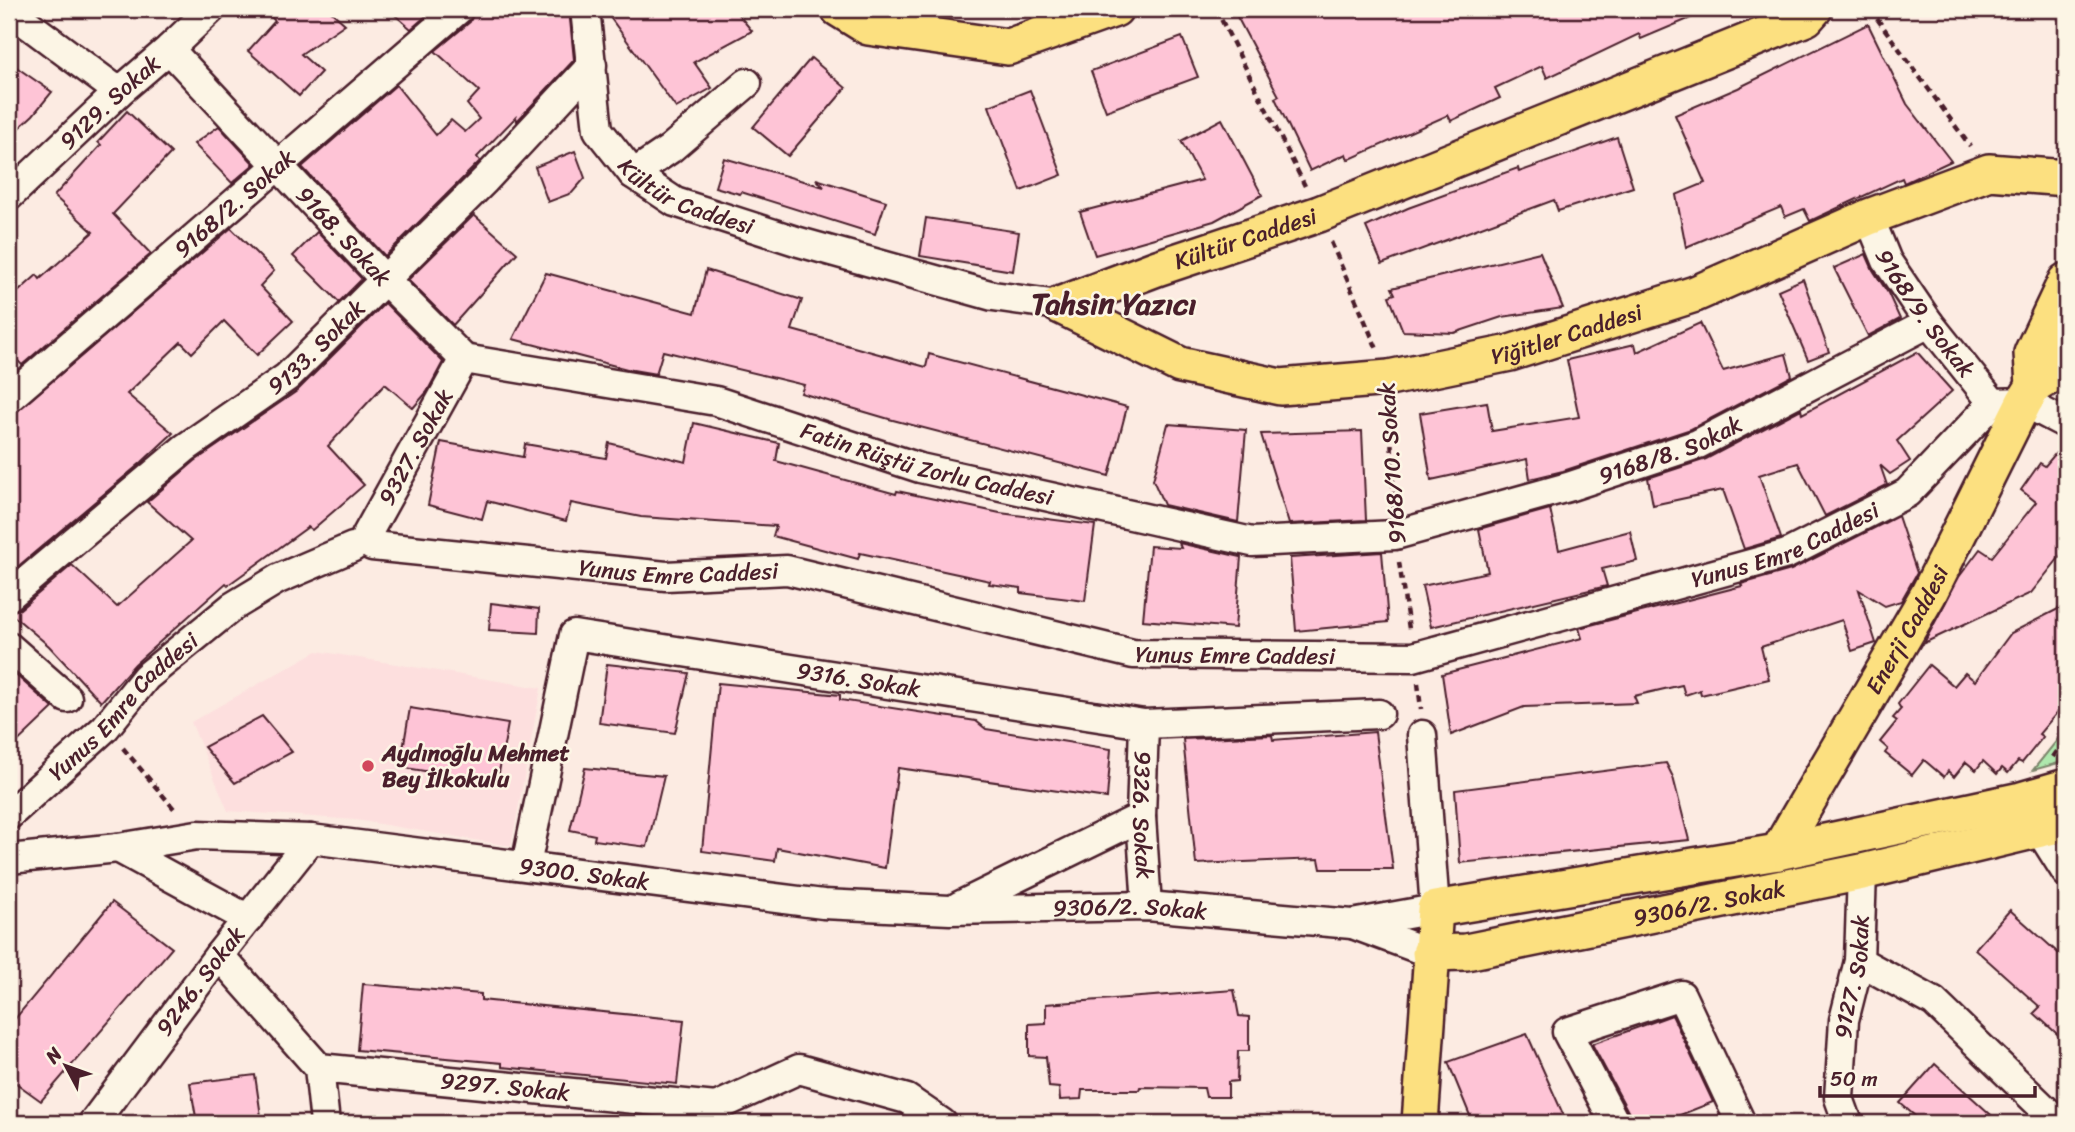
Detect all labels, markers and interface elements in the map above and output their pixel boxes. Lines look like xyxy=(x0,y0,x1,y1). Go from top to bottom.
street label: 9129. Sokak xyxy=(49,44,170,160)
street label: 9168/2. Sokak xyxy=(164,138,305,268)
street label: Kültür Caddesi xyxy=(607,149,760,247)
street label: 9168. Sokak xyxy=(286,176,402,296)
street label: Kültür Caddesi xyxy=(1169,195,1323,281)
street label: 9168/9. Sokak xyxy=(1864,243,1986,387)
district label: Tahsin Yazıcı xyxy=(1031,277,1197,331)
street label: 9133. Sokak xyxy=(259,289,375,405)
street label: Yiğitler Caddesi xyxy=(1488,291,1648,377)
street label: 9327. Sokak xyxy=(366,381,464,513)
street label: 9168/10. Sokak xyxy=(1366,381,1418,545)
street label: 9168/8. Sokak xyxy=(1593,404,1750,496)
street label: Fatin Rüştü Zorlu Caddesi xyxy=(795,410,1058,518)
street label: Yunus Emre Caddesi xyxy=(1687,490,1887,600)
street label: Yunus Emre Caddesi xyxy=(577,547,780,597)
street label: Enerji Caddesi xyxy=(1854,557,1960,702)
street label: Yunus Emre Caddesi xyxy=(38,621,208,791)
street label: Yunus Emre Caddesi xyxy=(1135,634,1336,677)
street label: 9316. Sokak xyxy=(794,650,923,709)
place label: Aydınoğlu Mehmet Bey İlkokulu xyxy=(381,733,570,800)
street label: 9326. Sokak xyxy=(1121,750,1166,880)
marker: Aydınoğlu Mehmet Bey İlkokulu xyxy=(360,758,376,774)
street label: 9300. Sokak xyxy=(517,845,652,902)
street label: 9306/2. Sokak xyxy=(1629,868,1789,938)
street label: 9306/2. Sokak xyxy=(1053,885,1209,932)
street label: 9127. Sokak xyxy=(1822,914,1881,1040)
street label: 9246. Sokak xyxy=(144,916,256,1045)
north arrow xyxy=(32,1030,102,1100)
text: N xyxy=(36,1039,71,1072)
scale bar xyxy=(1820,1055,2035,1099)
street label: 9297. Sokak xyxy=(439,1060,572,1113)
text: 50 m xyxy=(1830,1060,1878,1098)

